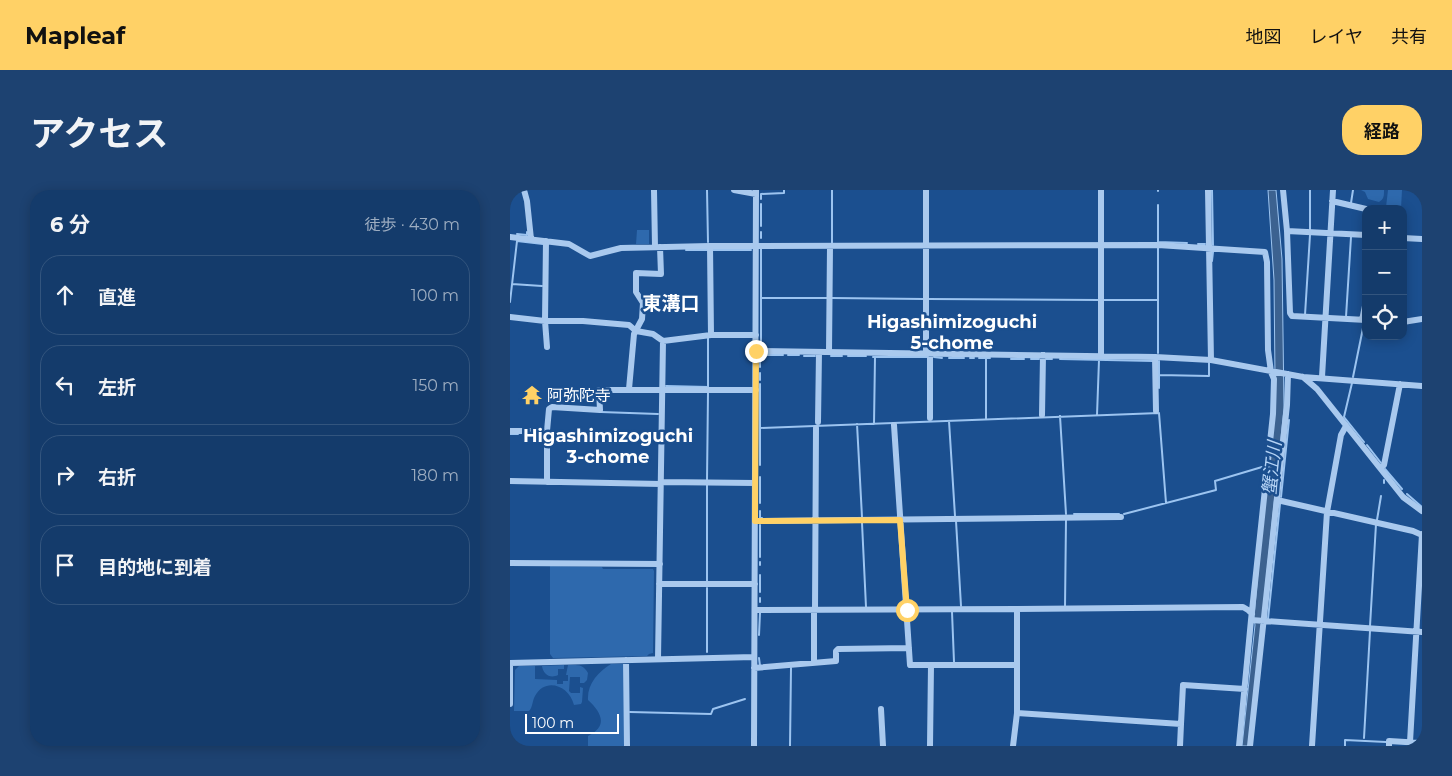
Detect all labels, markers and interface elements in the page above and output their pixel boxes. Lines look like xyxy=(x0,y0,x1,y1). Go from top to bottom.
text: Mapleaf xyxy=(25,21,125,50)
text: 地図 xyxy=(1246,26,1282,48)
text: レイヤ xyxy=(1310,26,1363,48)
text: 共有 xyxy=(1391,26,1427,48)
button: 経路 xyxy=(1342,105,1422,155)
text: アクセス xyxy=(30,112,168,155)
map controls xyxy=(1362,205,1407,340)
button: + xyxy=(1362,205,1407,250)
text: 6 分 xyxy=(50,212,90,237)
text: 徒歩 · 430 m xyxy=(364,215,460,234)
button: − xyxy=(1362,250,1407,295)
icon: ahead xyxy=(51,281,79,309)
text: 直進 xyxy=(98,286,136,309)
text: 100 m xyxy=(411,286,459,305)
district label: 東溝口 xyxy=(642,292,700,315)
button: locate xyxy=(1362,295,1407,340)
district label: Higashimizoguchi 5-chome xyxy=(867,311,1037,354)
route end xyxy=(745,340,768,363)
icon: left xyxy=(51,371,79,399)
text: 左折 xyxy=(98,376,136,399)
text: 150 m xyxy=(412,376,459,395)
temple icon: 阿弥陀寺 xyxy=(521,384,543,406)
place label: 阿弥陀寺 xyxy=(547,386,611,405)
district label: Higashimizoguchi 3-chome xyxy=(523,425,693,468)
water label: 蟹江川 xyxy=(1258,438,1286,496)
icon: right xyxy=(51,461,79,489)
text: 右折 xyxy=(98,466,136,489)
text: 180 m xyxy=(411,466,459,485)
icon: arrive xyxy=(51,551,79,579)
text: 目的地に到着 xyxy=(98,556,212,579)
route start xyxy=(896,599,919,622)
scale bar xyxy=(525,711,619,734)
text: 100 m xyxy=(532,714,574,732)

